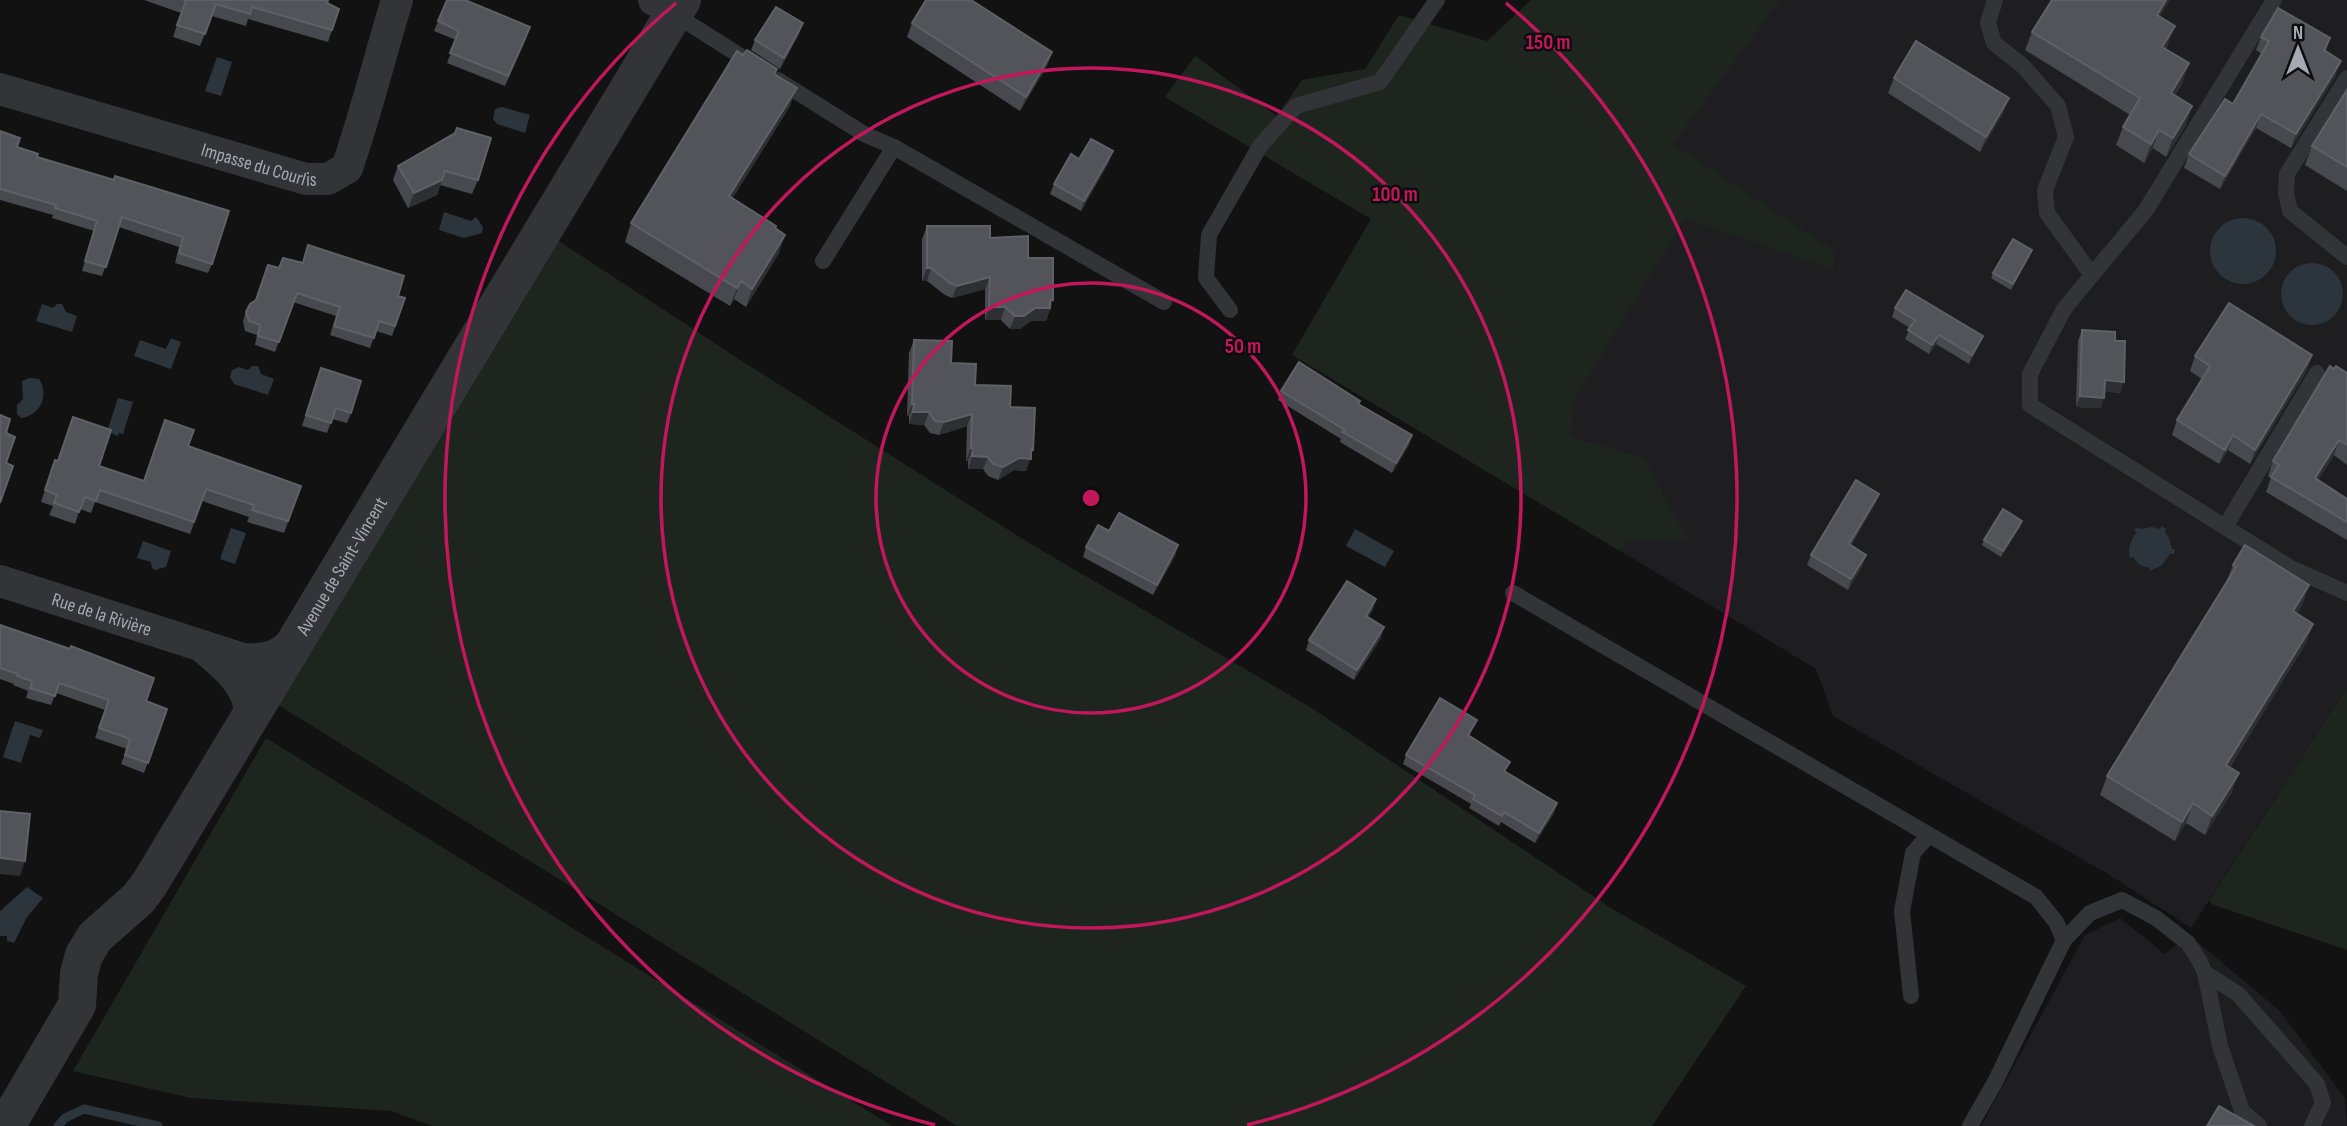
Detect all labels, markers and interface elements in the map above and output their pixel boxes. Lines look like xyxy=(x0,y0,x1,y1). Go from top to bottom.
north arrow xyxy=(2263,14,2333,84)
text: N xyxy=(2293,22,2303,45)
text: 150 m xyxy=(1526,30,1570,55)
street label: Impasse du Courlis xyxy=(198,139,317,192)
text: 100 m xyxy=(1372,182,1418,207)
text: 50 m xyxy=(1225,334,1261,359)
centre of rings xyxy=(1079,486,1103,510)
street label: Avenue de Saint-Vincent xyxy=(292,493,393,641)
street label: Rue de la Rivière xyxy=(49,588,154,642)

